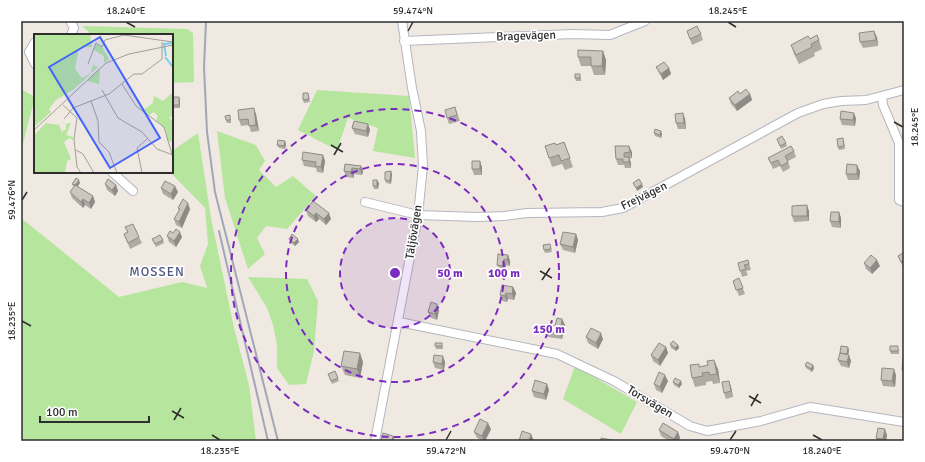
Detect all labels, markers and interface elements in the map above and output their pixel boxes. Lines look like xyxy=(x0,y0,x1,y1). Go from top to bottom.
text: 18.240°E xyxy=(107,5,146,17)
text: 59.474°N xyxy=(393,5,433,17)
text: 18.245°E xyxy=(709,5,748,17)
street label: Bragevägen xyxy=(496,27,556,45)
inset map xyxy=(34,34,173,173)
text: 18.245°E xyxy=(909,107,921,147)
street label: Frejvägen xyxy=(618,178,670,214)
text: 59.476°N xyxy=(6,180,18,220)
street label: Täljövägen xyxy=(402,204,426,260)
district label: MOSSEN xyxy=(129,264,185,280)
centre of rings xyxy=(388,266,402,280)
text: 50 m xyxy=(437,266,463,281)
text: 100 m xyxy=(488,266,520,281)
text: 18.235°E xyxy=(6,301,18,341)
text: 150 m xyxy=(533,322,565,337)
street label: Torsvägen xyxy=(624,382,676,422)
scale bar xyxy=(40,398,149,424)
text: 100 m xyxy=(46,405,78,420)
text: 18.235°E xyxy=(201,445,240,457)
text: 59.472°N xyxy=(426,445,466,457)
text: 59.470°N xyxy=(710,445,750,457)
text: 18.240°E xyxy=(803,445,842,457)

